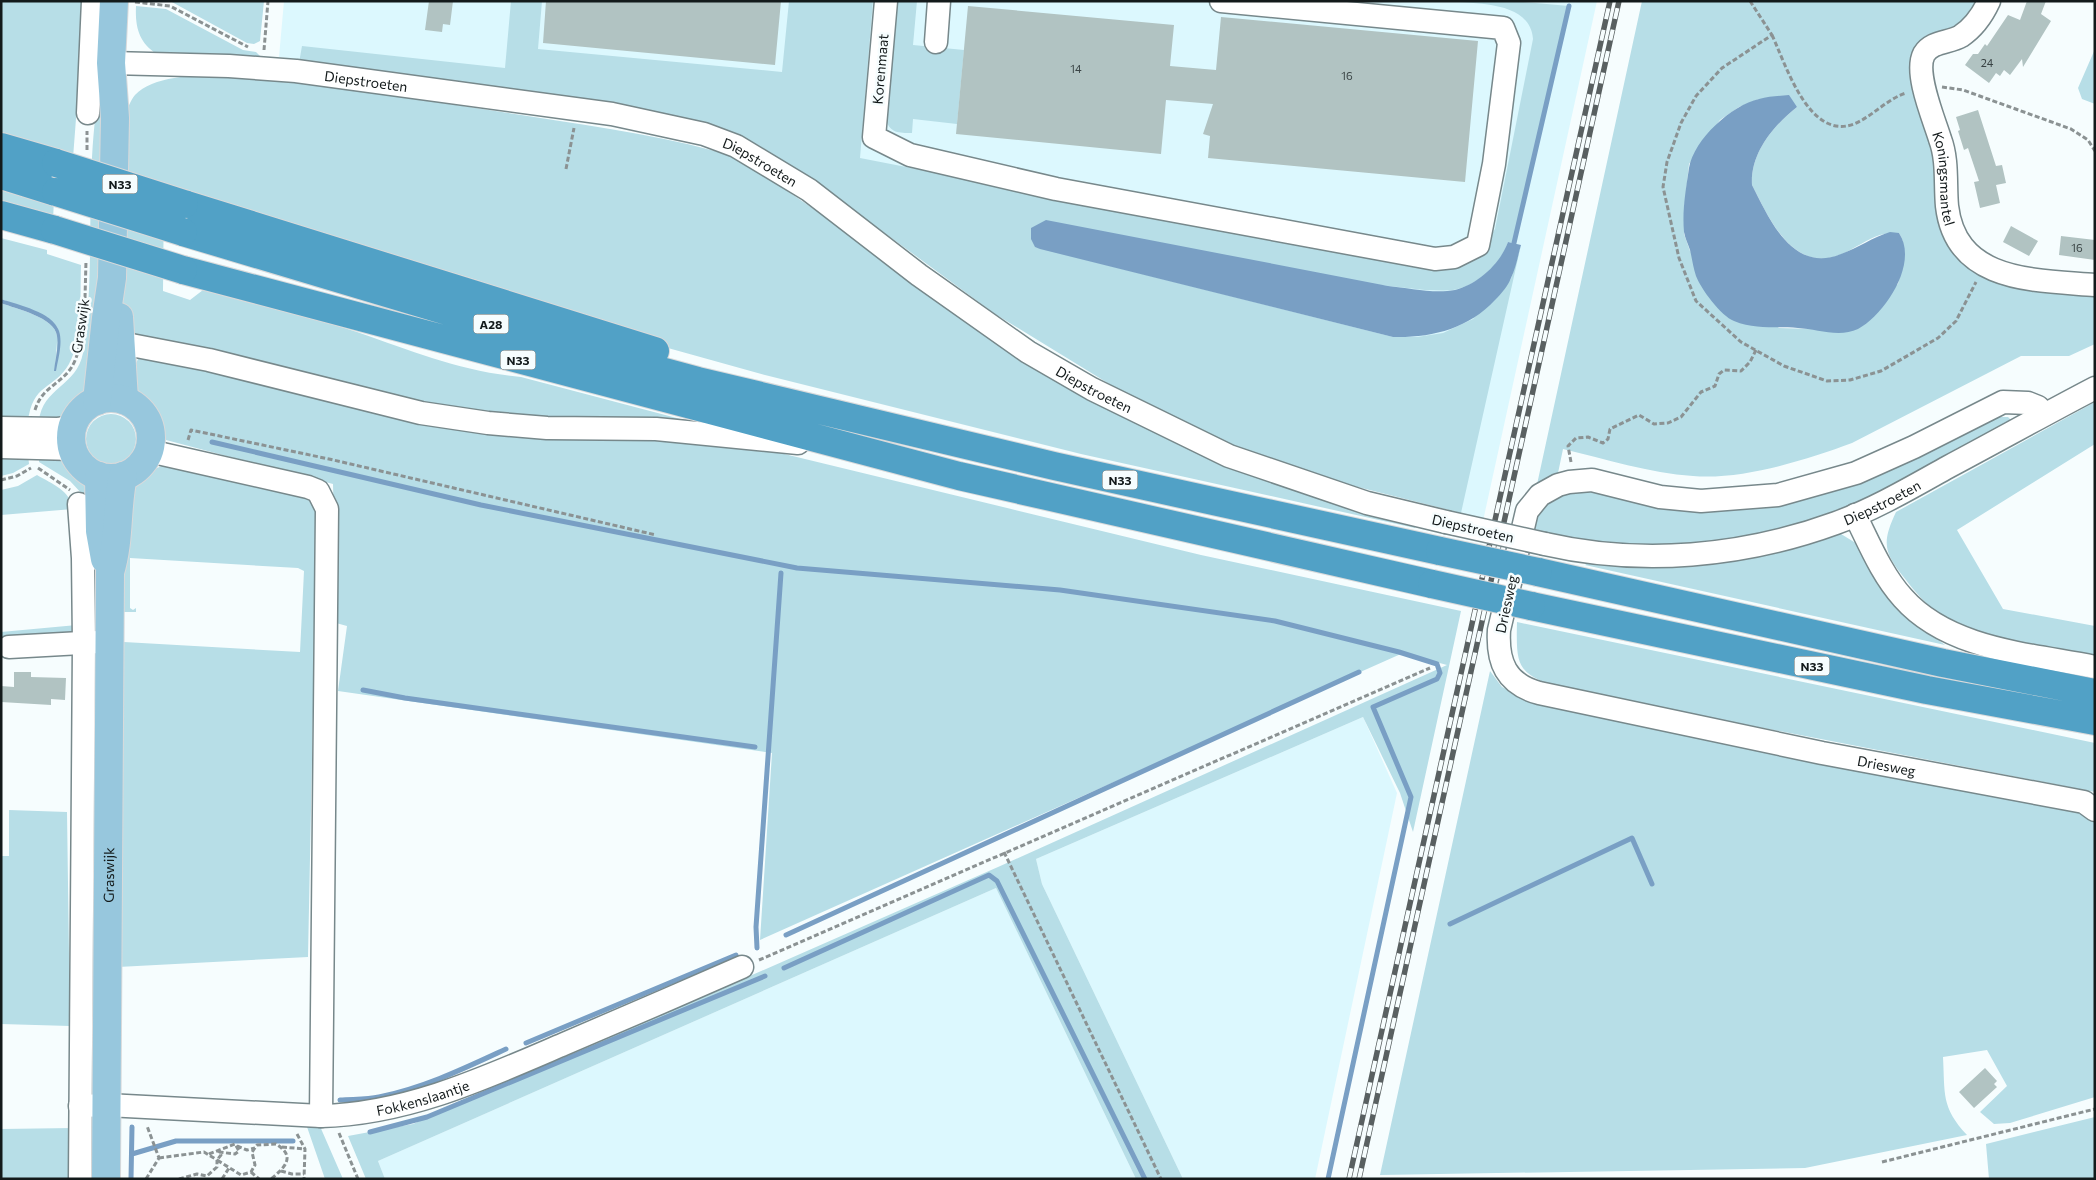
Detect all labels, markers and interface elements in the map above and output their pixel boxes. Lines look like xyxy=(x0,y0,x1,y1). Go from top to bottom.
street label: Korenmaat xyxy=(868,33,892,105)
house number: 24 xyxy=(1981,56,1994,69)
house number: 14 xyxy=(1070,62,1082,75)
street label: Diepstroeten xyxy=(324,66,409,95)
house number: 16 xyxy=(1341,69,1353,82)
street label: Koningsmantel xyxy=(1930,129,1959,228)
street label: Diepstroeten xyxy=(721,133,801,190)
road number: N33 xyxy=(102,174,138,193)
house number: 16 xyxy=(2071,241,2083,254)
street label: Graswijk xyxy=(68,297,92,355)
road number: A28 xyxy=(474,314,508,334)
road number: N33 xyxy=(500,350,536,370)
street label: Diepstroeten xyxy=(1053,362,1135,416)
road number: N33 xyxy=(1102,470,1138,490)
street label: Diepstroeten xyxy=(1841,476,1923,528)
street label: Diepstroeten xyxy=(1430,510,1516,546)
street label: Driesweg xyxy=(1492,573,1521,635)
road number: N33 xyxy=(1794,656,1830,676)
street label: Driesweg xyxy=(1856,751,1918,779)
street label: Graswijk xyxy=(99,847,117,903)
street label: Fokkenslaantje xyxy=(375,1076,471,1119)

